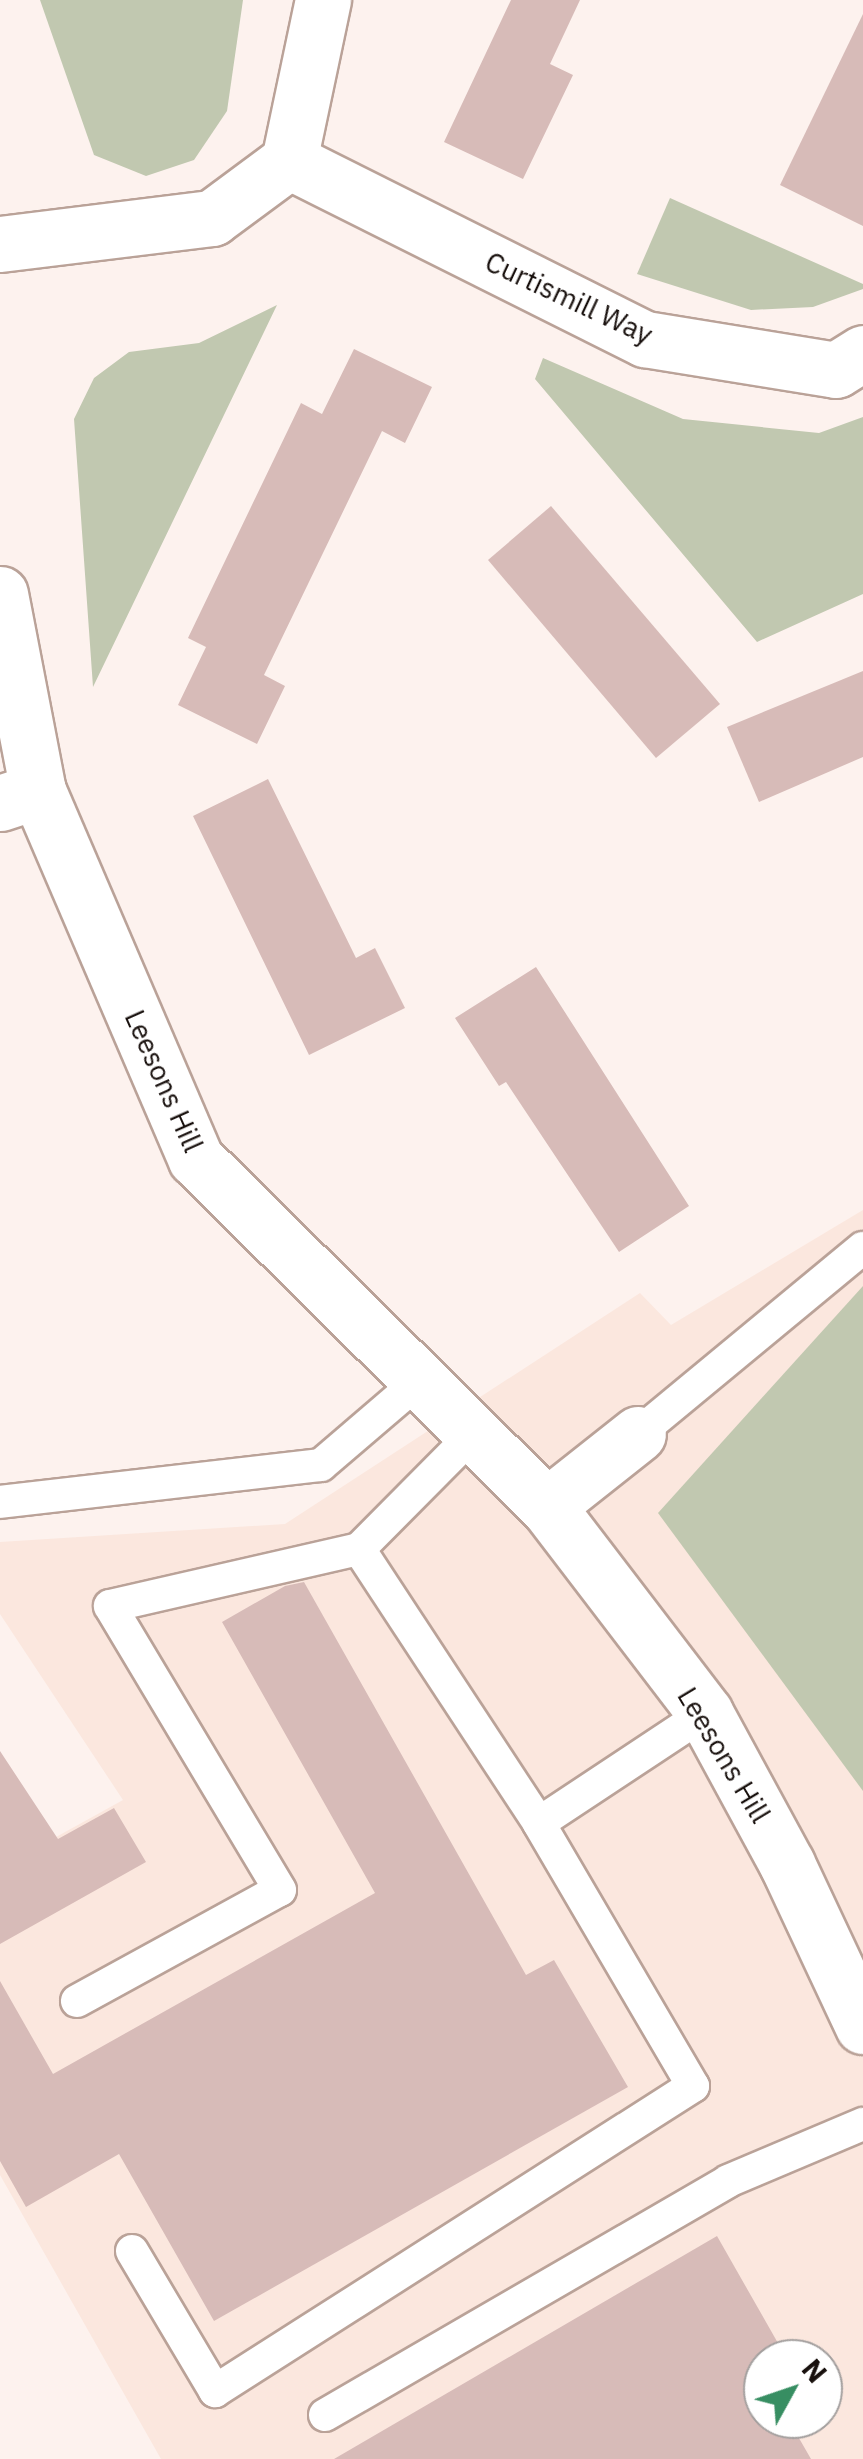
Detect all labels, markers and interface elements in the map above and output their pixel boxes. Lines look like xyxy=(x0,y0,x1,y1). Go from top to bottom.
street label: Curtismill Way xyxy=(480,245,658,351)
street label: Leesons Hill xyxy=(118,1005,210,1157)
street label: Leesons Hill xyxy=(670,1681,778,1829)
north arrow xyxy=(743,2339,843,2439)
text: N xyxy=(794,2351,836,2390)

